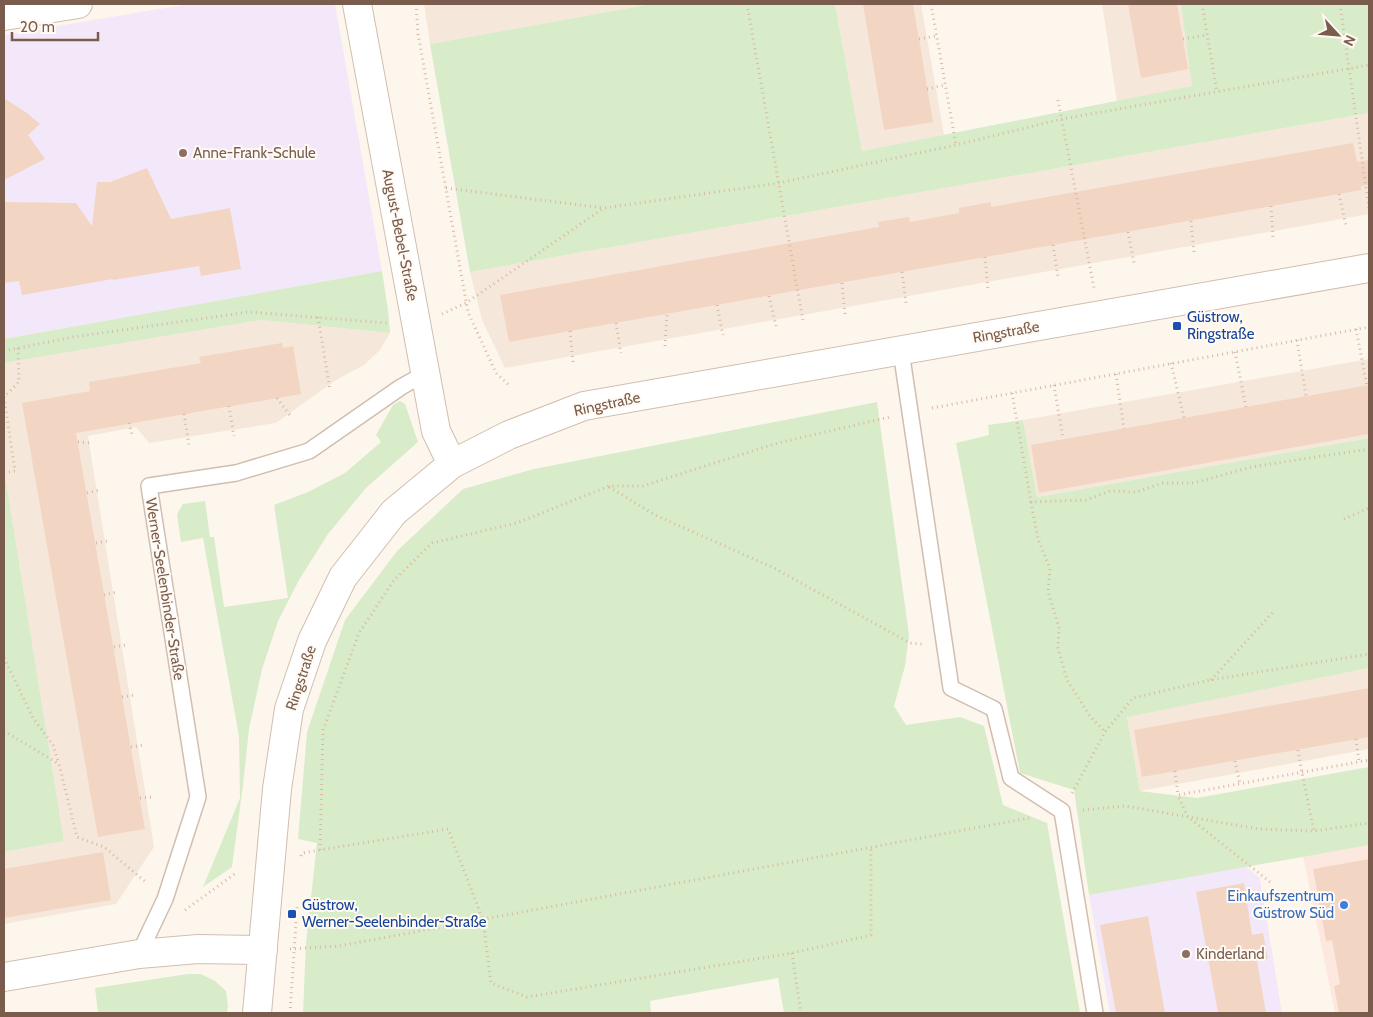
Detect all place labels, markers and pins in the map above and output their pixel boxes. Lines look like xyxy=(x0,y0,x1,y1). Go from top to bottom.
place label: Anne-Frank-Schule xyxy=(193,144,316,162)
marker: Anne-Frank-Schule xyxy=(177,147,189,159)
place label: Güstrow, Ringstraße xyxy=(1187,308,1255,343)
marker: Güstrow, Ringstraße xyxy=(1171,320,1183,332)
place label: Einkaufszentrum Güstrow Süd xyxy=(1227,887,1334,922)
place label: Güstrow, Werner-Seelenbinder-Straße xyxy=(302,896,487,931)
marker: Einkaufszentrum Güstrow Süd xyxy=(1338,899,1350,911)
marker: Güstrow, Werner-Seelenbinder-Straße xyxy=(286,908,298,920)
place label: Kinderland xyxy=(1196,945,1265,963)
marker: Kinderland xyxy=(1180,948,1192,960)

